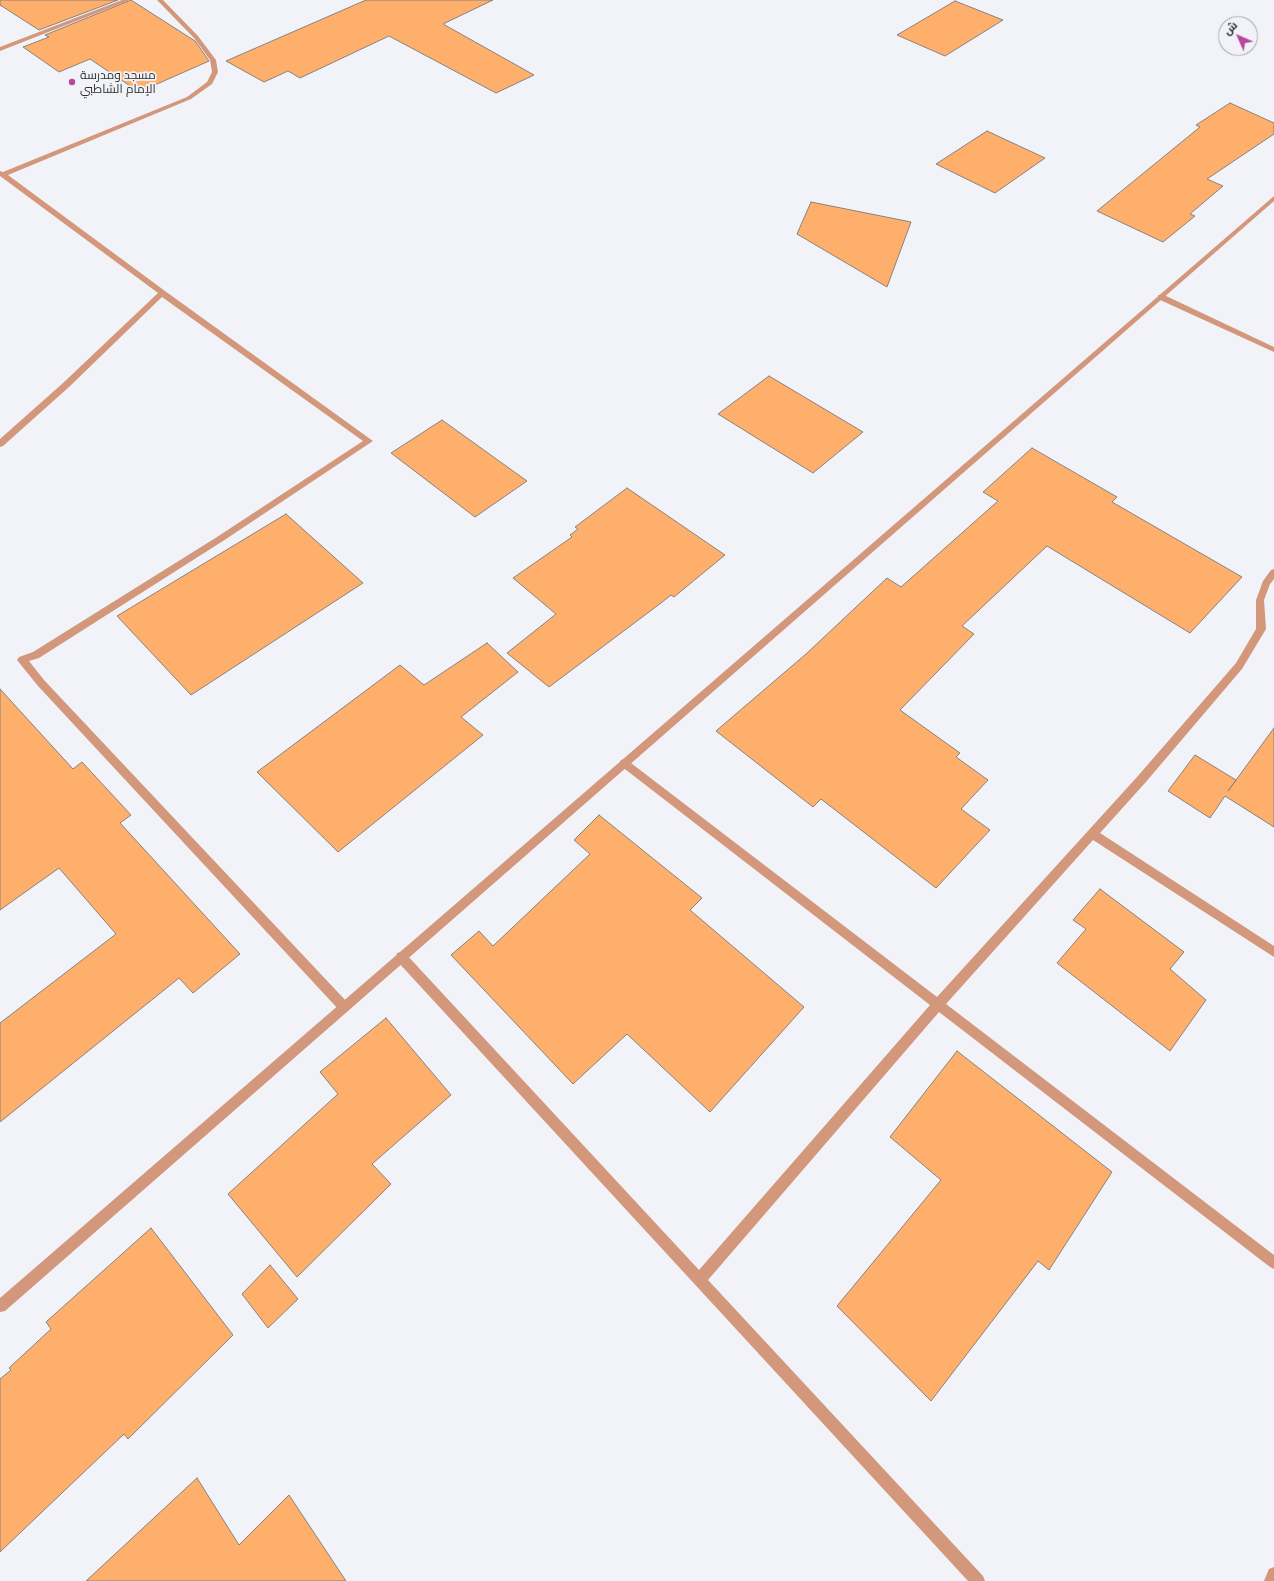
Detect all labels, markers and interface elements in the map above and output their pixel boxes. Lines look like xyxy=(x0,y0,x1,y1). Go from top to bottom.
north arrow xyxy=(1218,16,1258,56)
text: ش xyxy=(1220,18,1240,38)
place label: مسجد ومدرسة الإمام الشاطبي xyxy=(80,68,156,96)
marker: مسجد ومدرسة الإمام الشاطبي xyxy=(67,77,77,87)

